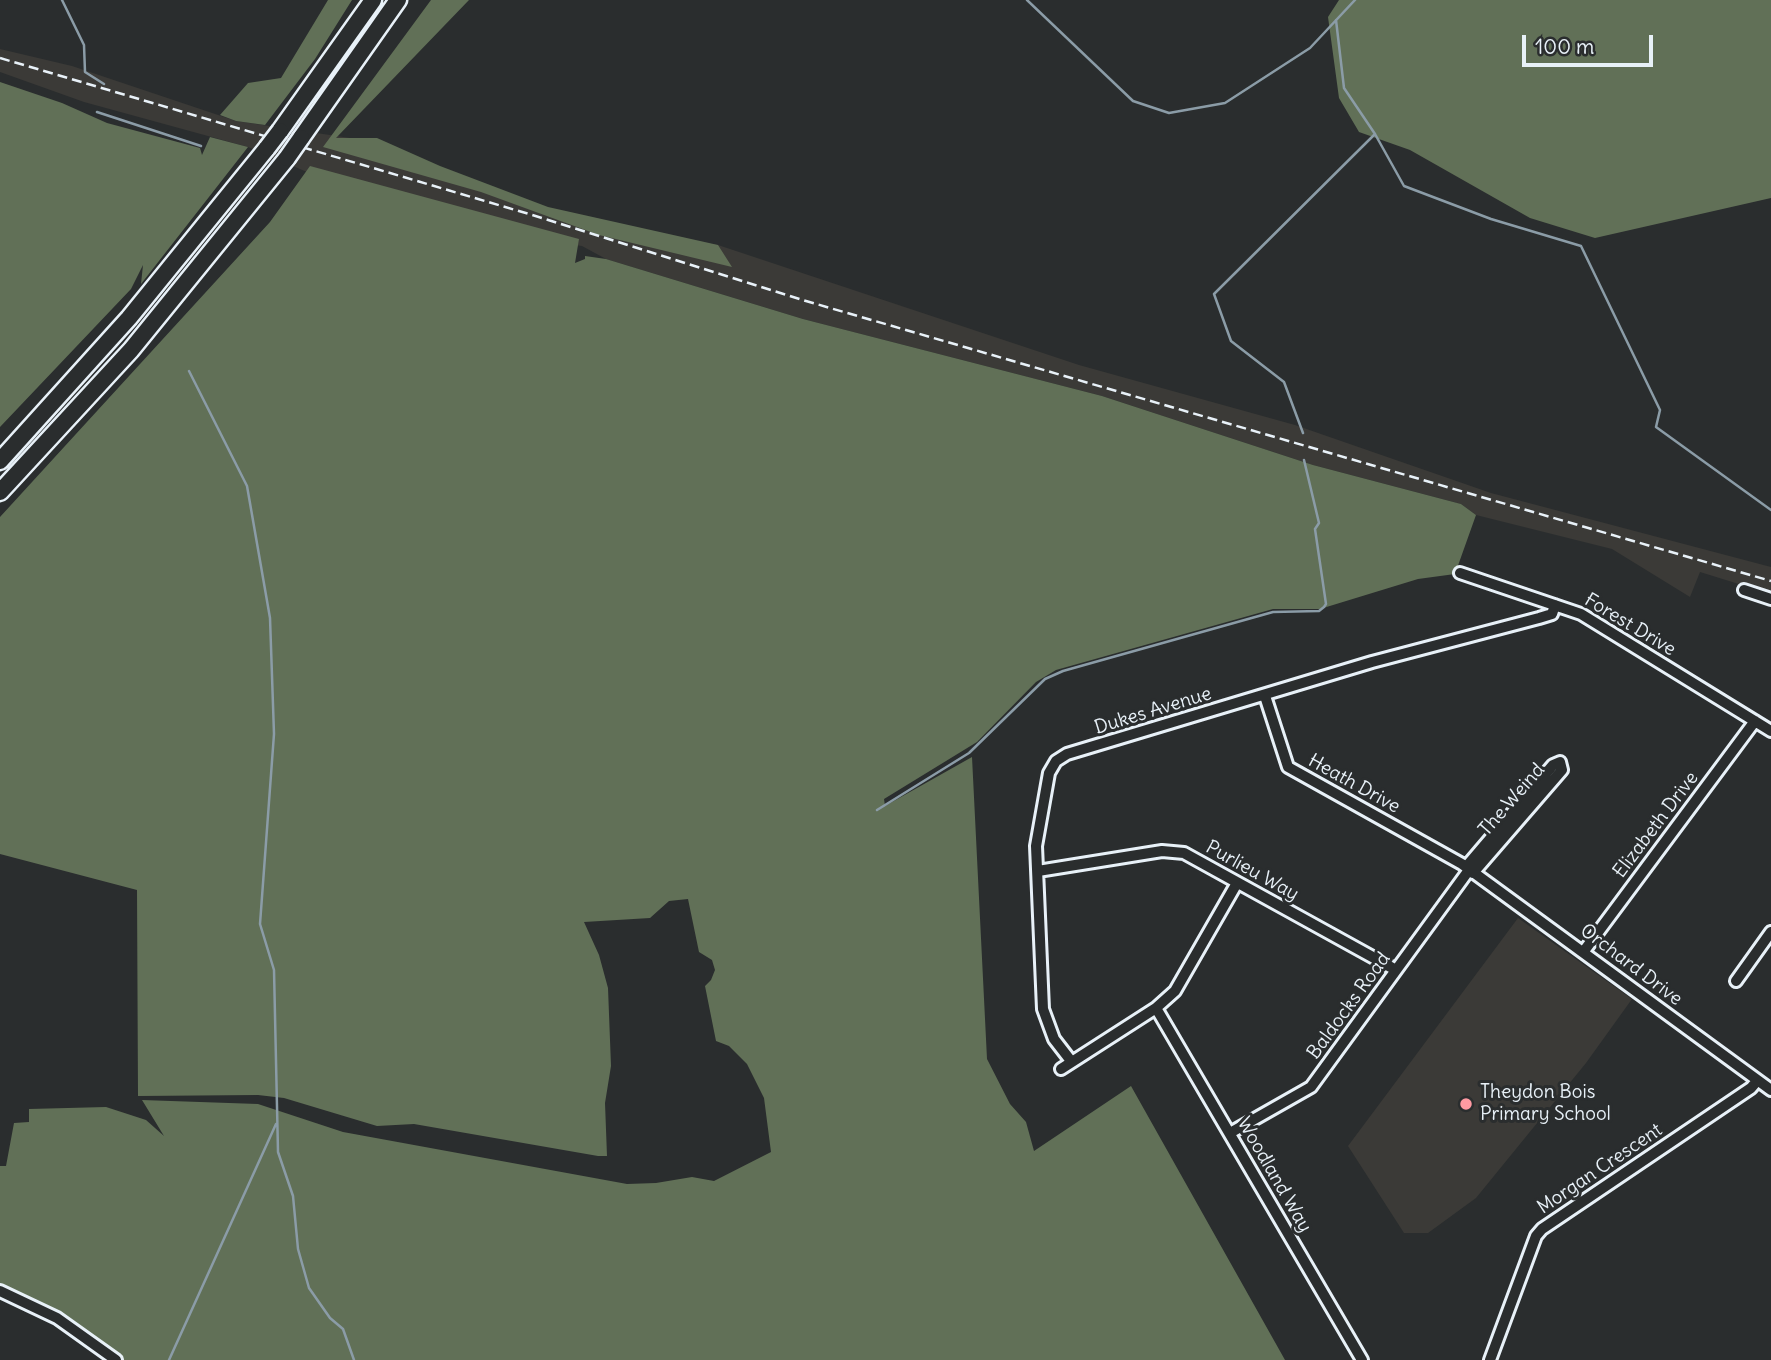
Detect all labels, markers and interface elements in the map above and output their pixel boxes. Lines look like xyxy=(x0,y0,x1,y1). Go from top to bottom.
scale bar xyxy=(1526,21,1657,65)
text: 100 m xyxy=(1535,33,1594,60)
street label: Forest Drive xyxy=(1580,589,1680,661)
street label: Dukes Avenue xyxy=(1092,682,1214,740)
street label: Heath Drive xyxy=(1304,749,1404,819)
street label: The Weind xyxy=(1474,759,1550,841)
street label: Elizabeth Drive xyxy=(1609,767,1703,883)
street label: Purlieu Way xyxy=(1202,836,1302,906)
street label: Orchard Drive xyxy=(1575,919,1687,1011)
street label: Baldocks Road xyxy=(1303,948,1395,1064)
place label: Theydon Bois Primary School xyxy=(1480,1082,1611,1126)
marker: Theydon Bois Primary School xyxy=(1458,1096,1474,1112)
street label: Woodland Way xyxy=(1232,1113,1316,1237)
street label: Morgan Crescent xyxy=(1533,1119,1667,1219)

